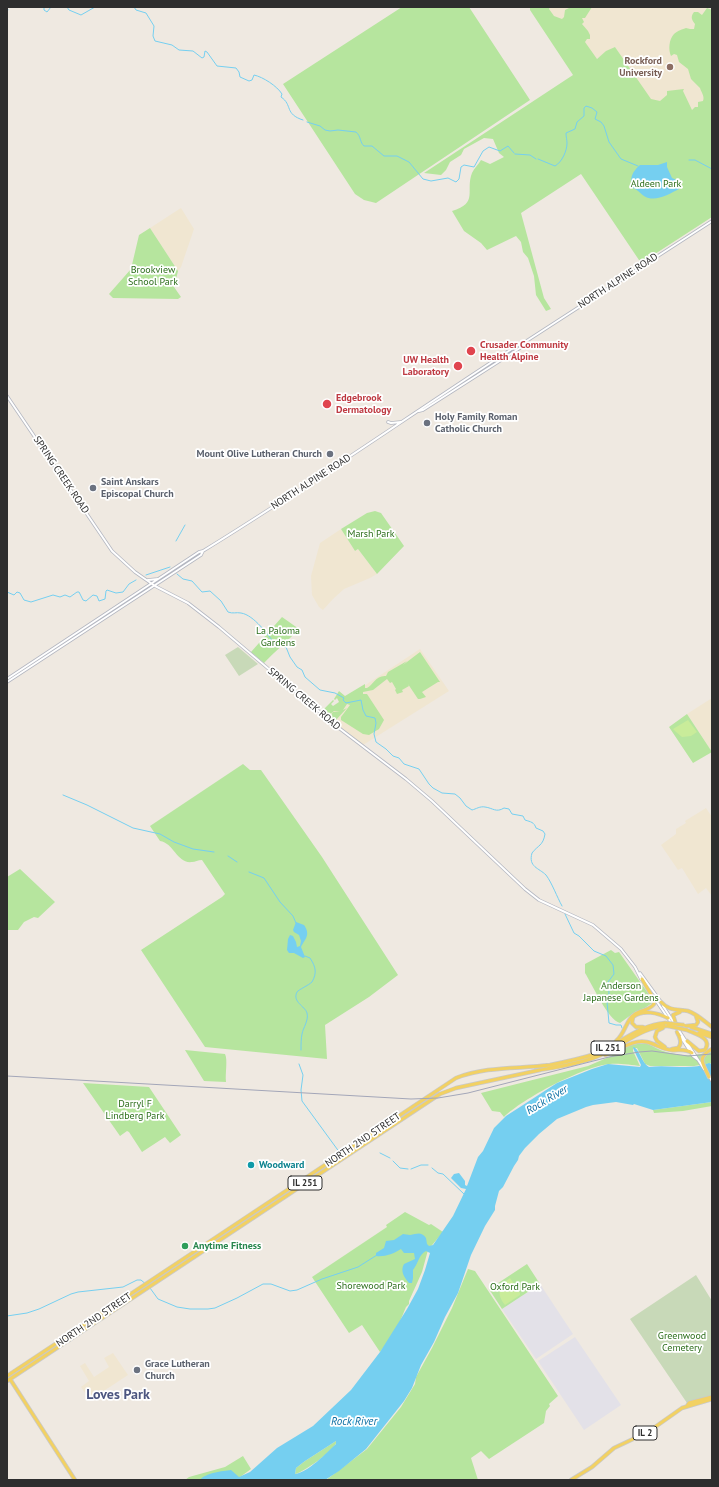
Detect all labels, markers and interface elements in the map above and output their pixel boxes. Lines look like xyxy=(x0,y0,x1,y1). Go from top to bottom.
place label: Rockford University xyxy=(619,55,662,78)
marker: Rockford University xyxy=(665,62,675,72)
park label: Aldeen Park xyxy=(631,178,681,190)
street label: NORTH ALPINE ROAD xyxy=(576,251,660,311)
park label: Brookview School Park xyxy=(128,264,178,288)
place label: Crusader Community Health Alpine xyxy=(480,339,568,362)
marker: Crusader Community Health Alpine xyxy=(465,345,477,357)
place label: UW Health Laboratory xyxy=(403,354,449,378)
marker: UW Health Laboratory xyxy=(452,360,464,372)
place label: Edgebrook Dermatology xyxy=(336,392,391,416)
marker: Edgebrook Dermatology xyxy=(321,398,333,410)
place label: Holy Family Roman Catholic Church xyxy=(435,411,518,434)
marker: Holy Family Roman Catholic Church xyxy=(422,418,432,428)
street label: SPRING CREEK ROAD xyxy=(31,434,91,516)
place label: Mount Olive Lutheran Church xyxy=(196,448,322,460)
marker: Mount Olive Lutheran Church xyxy=(325,449,335,459)
street label: NORTH ALPINE ROAD xyxy=(269,452,353,512)
place label: Saint Anskars Episcopal Church xyxy=(101,476,174,500)
marker: Saint Anskars Episcopal Church xyxy=(88,483,98,493)
park label: Marsh Park xyxy=(347,528,395,540)
park label: La Paloma Gardens xyxy=(256,625,300,648)
street label: SPRING CREEK ROAD xyxy=(265,665,343,733)
park label: Anderson Japanese Gardens xyxy=(583,980,659,1004)
road number: IL 251 xyxy=(591,1041,625,1055)
water label: Rock River xyxy=(524,1082,570,1118)
park label: Darryl F Lindberg Park xyxy=(105,1098,165,1122)
street label: NORTH 2ND STREET xyxy=(323,1110,403,1170)
place label: Woodward xyxy=(259,1159,304,1171)
marker: Woodward xyxy=(246,1160,256,1170)
road number: IL 251 xyxy=(288,1176,322,1190)
place label: Anytime Fitness xyxy=(193,1240,261,1252)
marker: Anytime Fitness xyxy=(180,1241,190,1251)
park label: Shorewood Park xyxy=(337,1280,405,1292)
park label: Oxford Park xyxy=(490,1281,540,1293)
street label: NORTH 2ND STREET xyxy=(54,1290,134,1350)
park label: Greenwood Cemetery xyxy=(658,1330,706,1354)
place label: Grace Lutheran Church xyxy=(145,1358,210,1382)
marker: Grace Lutheran Church xyxy=(132,1365,142,1375)
district label: Loves Park xyxy=(86,1387,150,1403)
water label: Rock River xyxy=(331,1415,377,1429)
road number: IL 2 xyxy=(633,1426,657,1440)

